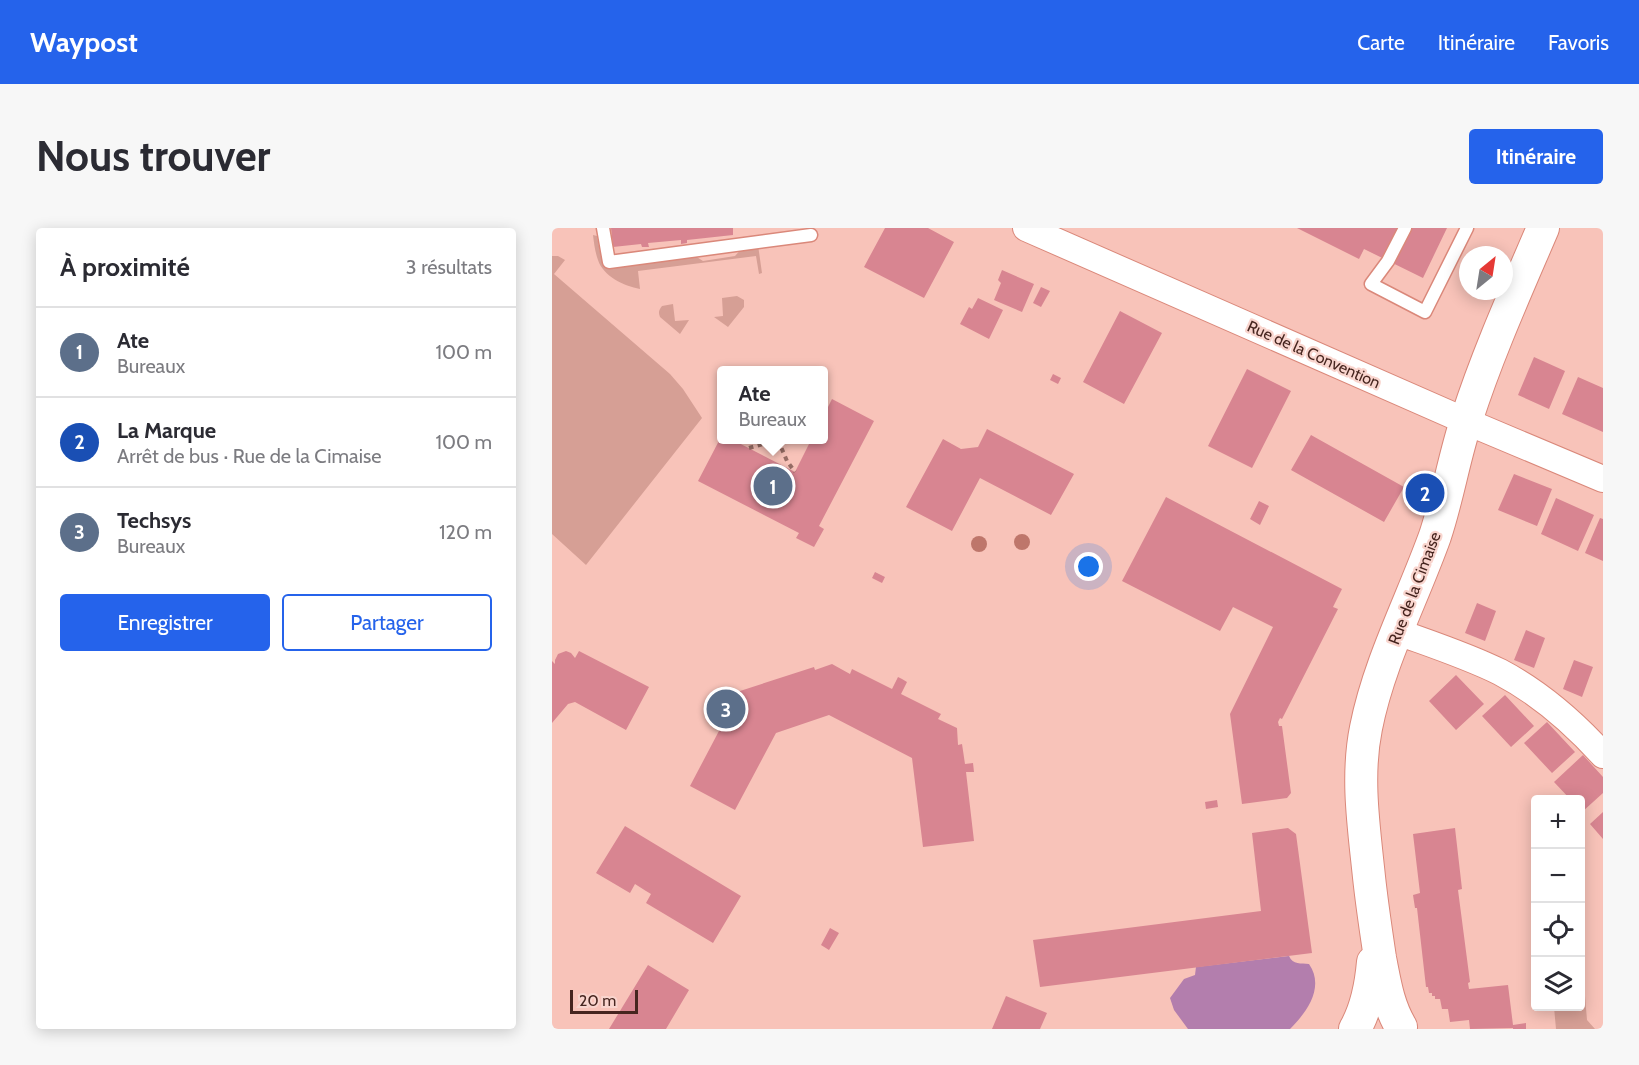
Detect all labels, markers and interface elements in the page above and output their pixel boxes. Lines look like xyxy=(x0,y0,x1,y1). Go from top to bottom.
text: Waypost xyxy=(30,25,138,59)
text: Carte xyxy=(1357,30,1405,55)
text: Itinéraire xyxy=(1438,30,1515,55)
text: Favoris xyxy=(1548,30,1609,55)
button: Itinéraire xyxy=(1469,129,1603,184)
text: Nous trouver xyxy=(36,130,270,182)
north arrow xyxy=(1459,246,1513,300)
text: À proximité xyxy=(60,251,190,283)
text: 3 résultats xyxy=(406,255,492,279)
street label: Rue de la Convention xyxy=(1244,317,1383,392)
text: Ate xyxy=(117,327,149,354)
text: 1 xyxy=(76,340,83,364)
text: 100 m xyxy=(436,340,492,364)
text: Bureaux xyxy=(117,354,185,378)
popup xyxy=(717,366,828,444)
text: Ate xyxy=(738,380,771,407)
text: Bureaux xyxy=(738,407,807,431)
text: La Marque xyxy=(117,417,216,444)
text: 2 xyxy=(74,430,85,454)
text: 100 m xyxy=(436,430,492,454)
text: Arrêt de bus · Rue de la Cimaise xyxy=(117,444,381,468)
pin: 1 xyxy=(754,464,792,508)
pin: 2 xyxy=(1406,470,1444,516)
text: Techsys xyxy=(117,507,191,534)
text: 3 xyxy=(74,520,85,544)
text: 120 m xyxy=(439,520,492,544)
street label: Rue de la Cimaise xyxy=(1384,529,1445,647)
text: Bureaux xyxy=(117,534,185,558)
your location xyxy=(1074,552,1103,581)
button: Enregistrer xyxy=(60,594,270,651)
button: Partager xyxy=(282,594,492,651)
pin: 3 xyxy=(706,686,746,732)
map controls xyxy=(1531,795,1585,1011)
button: + xyxy=(1531,795,1585,849)
button: − xyxy=(1531,849,1585,903)
button: locate xyxy=(1531,903,1585,957)
button: layers xyxy=(1531,957,1585,1011)
scale bar xyxy=(570,987,638,1014)
text: 20 m xyxy=(579,991,616,1010)

